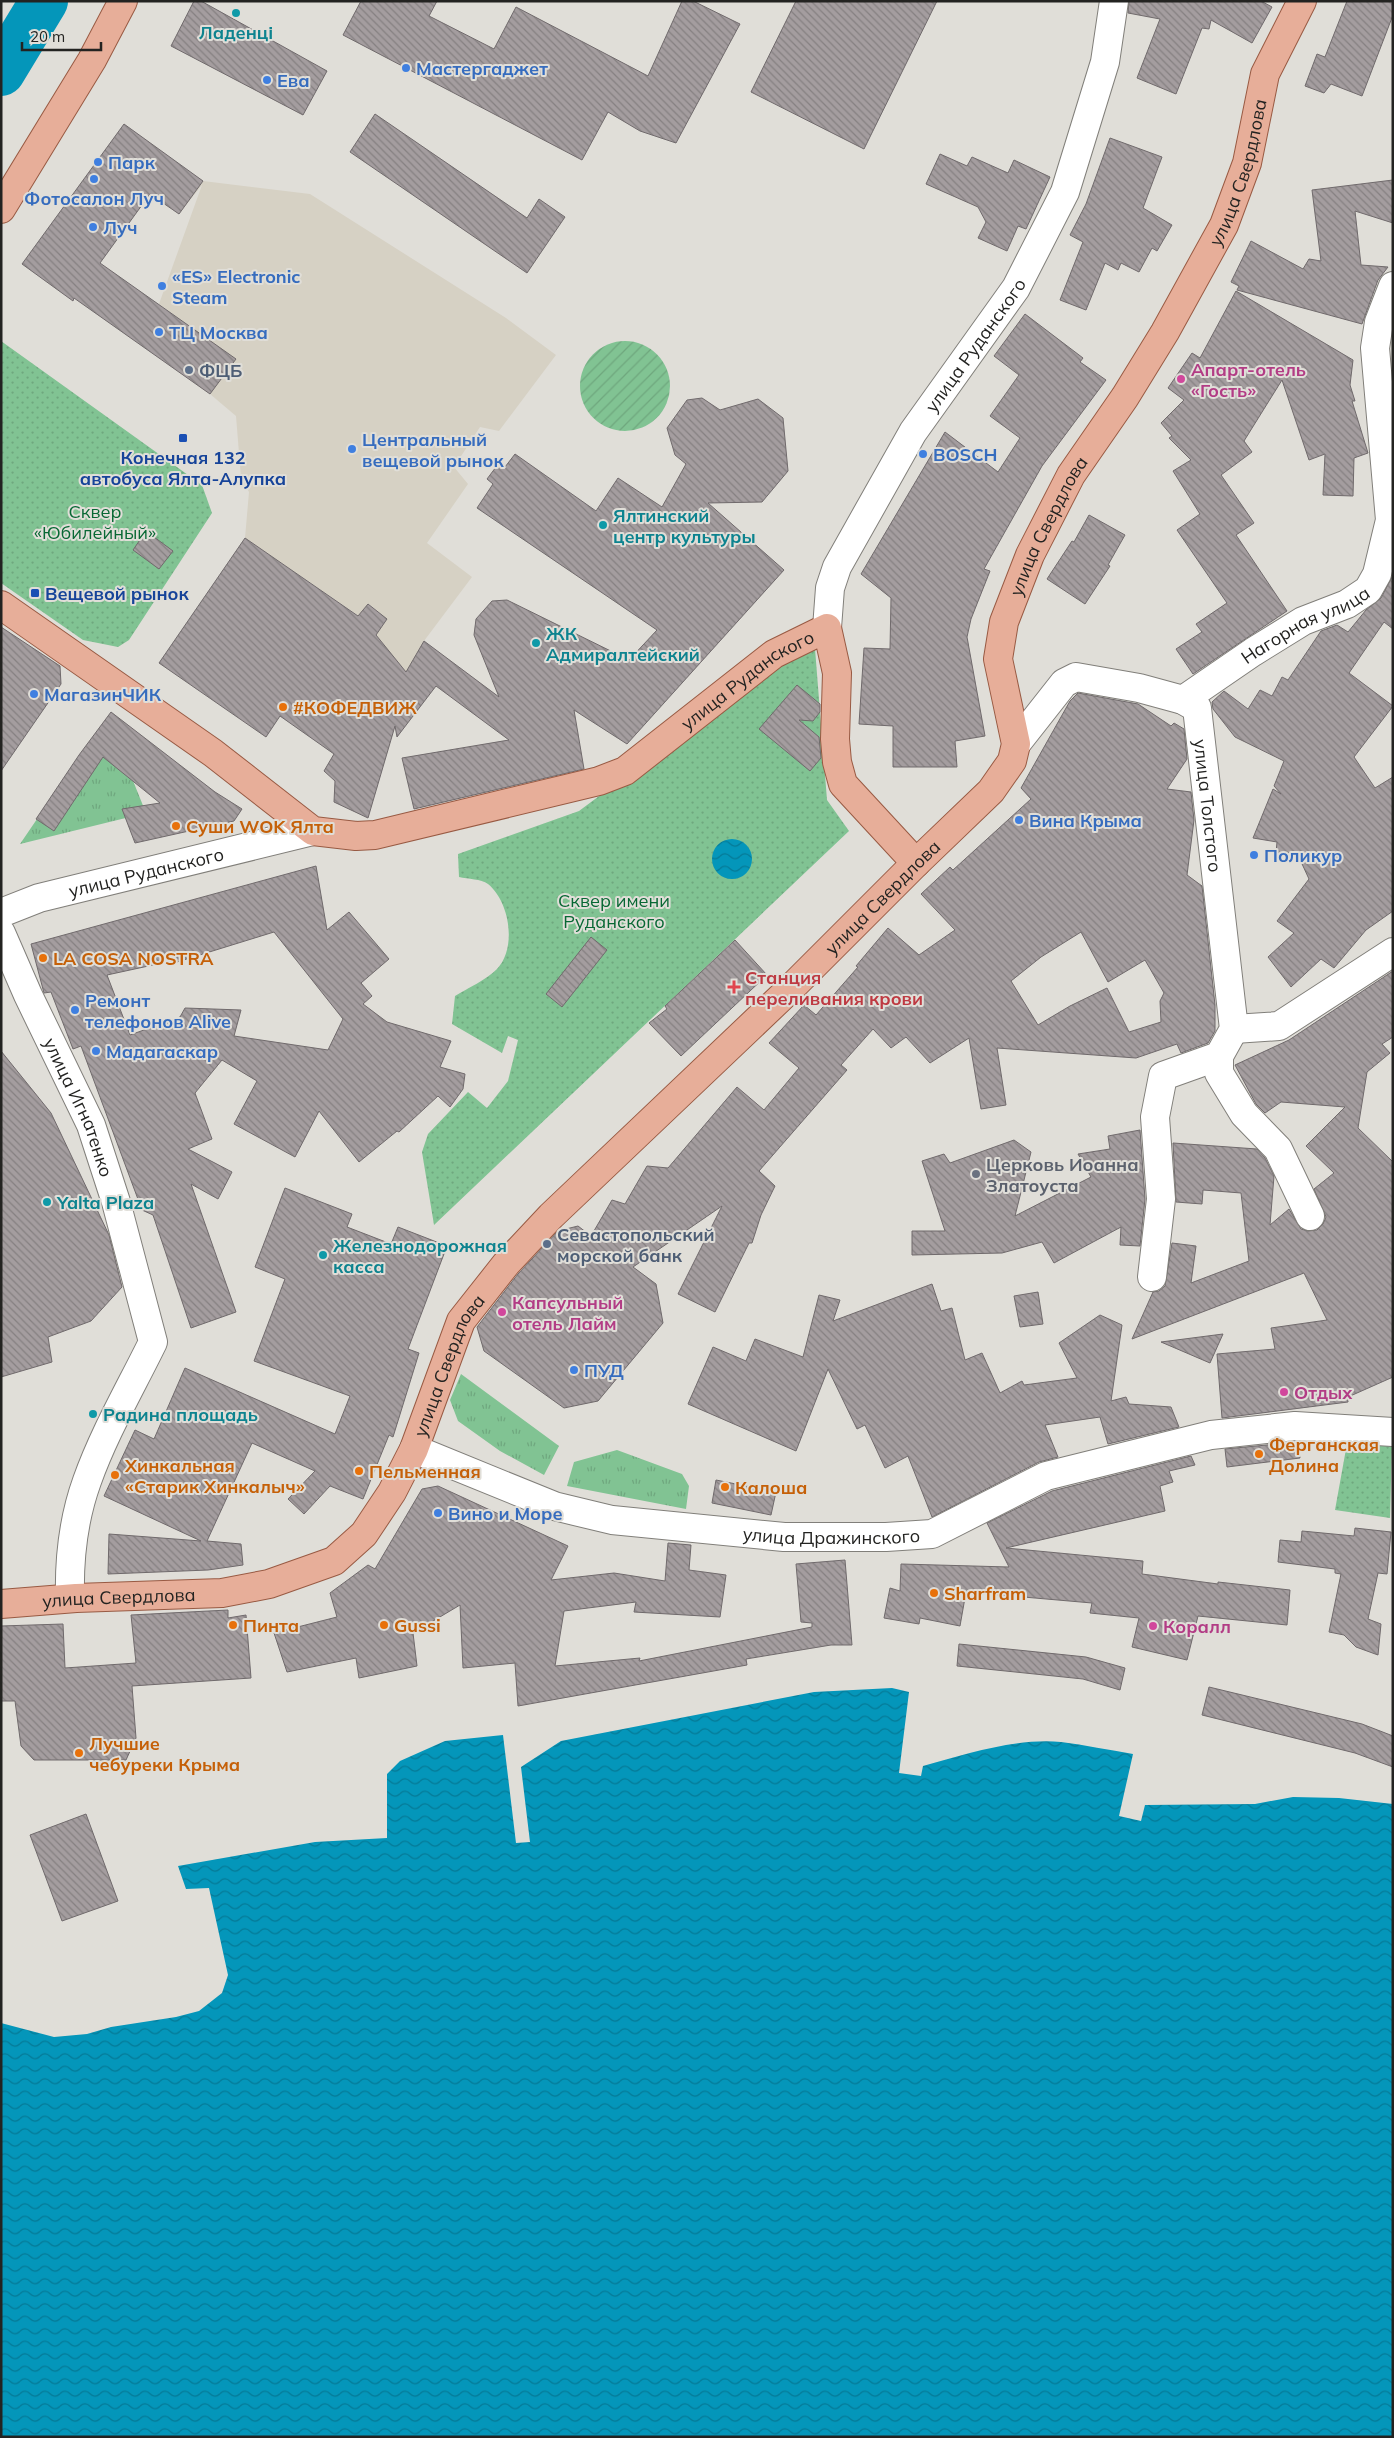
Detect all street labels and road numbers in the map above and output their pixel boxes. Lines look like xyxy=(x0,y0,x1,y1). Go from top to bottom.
street label: улица Свердлова xyxy=(1203,97,1271,250)
street label: улица Руданского xyxy=(920,275,1030,416)
street label: улица Свердлова xyxy=(1004,451,1092,599)
street label: Нагорная улица xyxy=(1236,581,1374,669)
street label: улица Руданского xyxy=(676,625,818,735)
street label: улица Толстого xyxy=(1189,738,1227,873)
street label: улица Свердлова xyxy=(820,835,945,959)
street label: улица Руданского xyxy=(66,842,226,902)
street label: улица Игнатенко xyxy=(39,1034,119,1180)
street label: улица Свердлова xyxy=(408,1289,489,1440)
street label: улица Дражинского xyxy=(742,1521,921,1549)
street label: улица Свердлова xyxy=(41,1582,196,1612)

